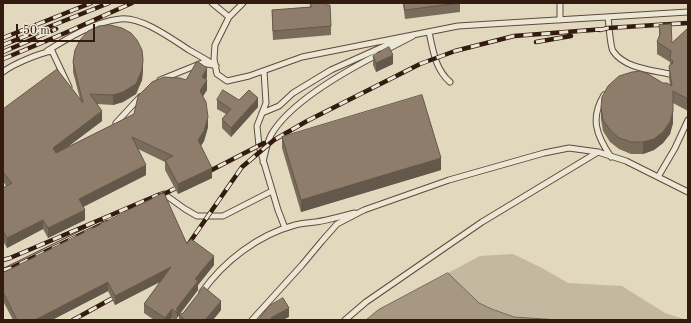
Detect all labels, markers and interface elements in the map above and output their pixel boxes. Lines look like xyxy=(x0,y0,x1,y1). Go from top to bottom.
scale bar xyxy=(18,16,97,42)
text: 50 m xyxy=(23,25,50,37)

